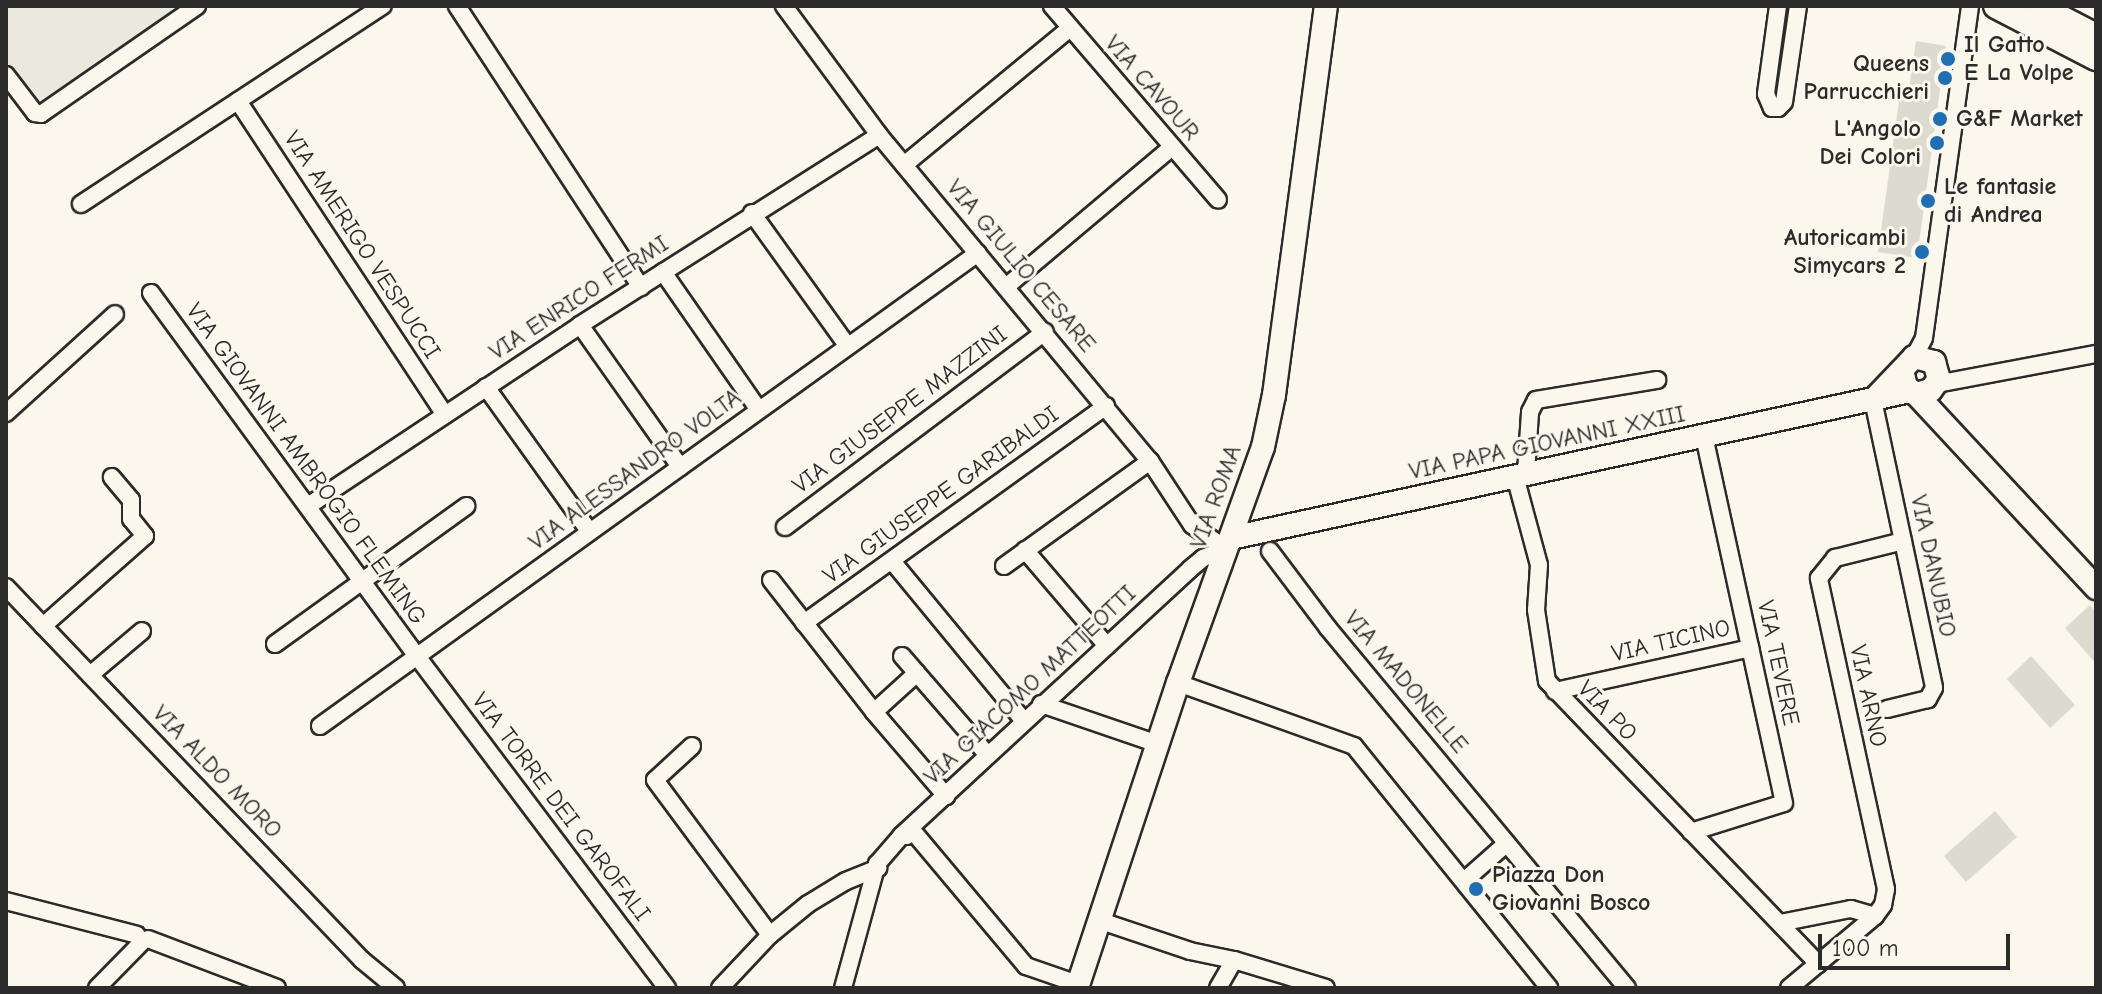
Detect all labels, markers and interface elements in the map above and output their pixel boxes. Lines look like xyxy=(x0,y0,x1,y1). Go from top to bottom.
street label: VIA CAVOUR xyxy=(1098,29,1206,147)
place label: Il Gatto E La Volpe xyxy=(1964,31,2074,87)
place label: Queens Parrucchieri xyxy=(1803,50,1929,106)
marker: Il Gatto E La Volpe xyxy=(1939,50,1957,68)
marker: Queens Parrucchieri xyxy=(1936,69,1954,87)
place label: G&F Market xyxy=(1956,105,2083,133)
marker: G&F Market xyxy=(1931,110,1949,128)
place label: L'Angolo Dei Colori xyxy=(1819,115,1921,171)
street label: VIA AMERIGO VESPUCCI xyxy=(278,126,446,364)
marker: L'Angolo Dei Colori xyxy=(1928,134,1946,152)
place label: Le fantasie di Andrea xyxy=(1944,173,2056,229)
street label: VIA GIULIO CESARE xyxy=(940,174,1102,358)
marker: Le fantasie di Andrea xyxy=(1919,192,1937,210)
place label: Autoricambi Simycars 2 xyxy=(1784,224,1906,280)
street label: VIA ENRICO FERMI xyxy=(484,229,674,367)
marker: Autoricambi Simycars 2 xyxy=(1913,243,1931,261)
street label: VIA GIOVANNI AMBROGIO FLEMING xyxy=(180,298,432,630)
street label: VIA GIUSEPPE MAZZINI xyxy=(787,320,1013,500)
street label: VIA ALESSANDRO VOLTA xyxy=(523,383,747,557)
street label: VIA GIUSEPPE GARIBALDI xyxy=(818,400,1064,590)
street label: VIA PAPA GIOVANNI XXIII xyxy=(1406,400,1688,486)
street label: VIA ROMA xyxy=(1184,441,1248,553)
street label: VIA DANUBIO xyxy=(1904,492,1962,640)
street label: VIA GIACOMO MATTEOTTI xyxy=(918,579,1142,791)
street label: VIA TEVERE xyxy=(1751,598,1805,728)
street label: VIA MADONELLE xyxy=(1338,605,1474,759)
street label: VIA TICINO xyxy=(1609,613,1733,669)
street label: VIA ARNO xyxy=(1843,642,1893,750)
street label: VIA PO xyxy=(1571,675,1643,747)
street label: VIA TORRE DEI GAROFALI xyxy=(466,687,656,927)
street label: VIA ALDO MORO xyxy=(146,699,288,845)
place label: Piazza Don Giovanni Bosco xyxy=(1492,861,1650,917)
marker: Piazza Don Giovanni Bosco xyxy=(1467,880,1485,898)
scale bar xyxy=(1822,918,2014,968)
text: 100 m xyxy=(1832,934,1899,962)

